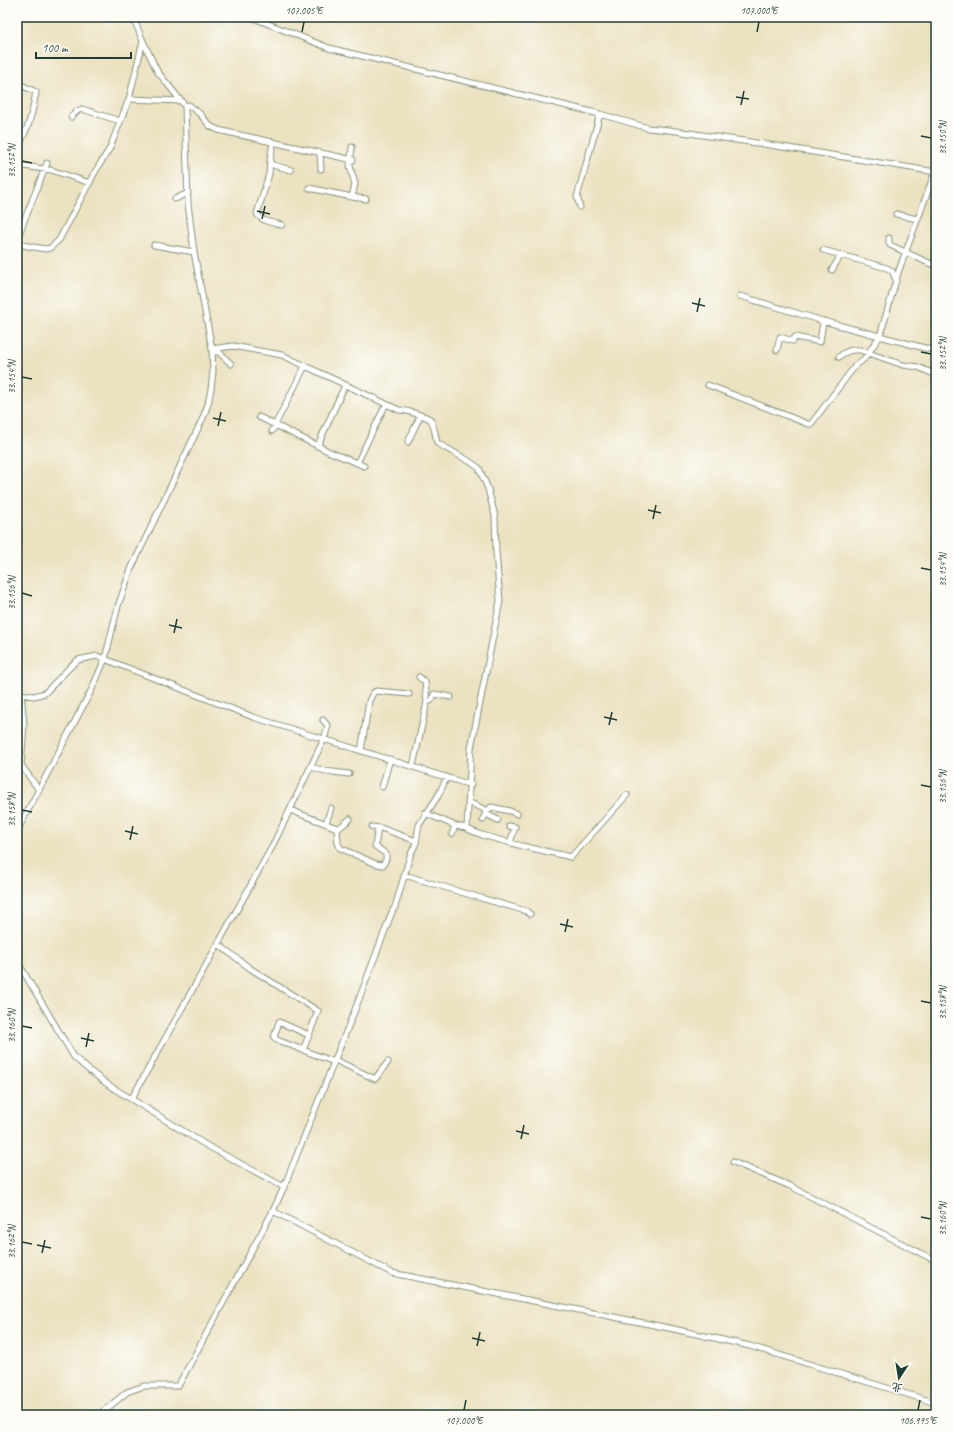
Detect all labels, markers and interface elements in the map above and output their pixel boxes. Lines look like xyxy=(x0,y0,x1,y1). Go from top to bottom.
text: 107.005°E xyxy=(285,4,324,17)
text: 107.000°E xyxy=(740,4,779,17)
scale bar xyxy=(36,34,131,60)
text: 100 m xyxy=(42,40,69,56)
text: 33.150°N xyxy=(936,119,949,155)
text: 33.152°N xyxy=(5,142,18,178)
text: 33.152°N xyxy=(936,335,949,371)
text: 33.154°N xyxy=(5,358,18,394)
text: 33.154°N xyxy=(936,551,949,587)
text: 33.156°N xyxy=(5,574,18,610)
text: 33.156°N xyxy=(936,768,949,804)
text: 33.158°N xyxy=(5,791,18,827)
text: 33.158°N xyxy=(936,984,949,1020)
text: 33.160°N xyxy=(5,1007,18,1043)
text: 33.160°N xyxy=(936,1200,949,1236)
text: 33.162°N xyxy=(5,1223,18,1259)
north arrow xyxy=(879,1358,919,1398)
text: 北 xyxy=(890,1380,904,1396)
text: 107.000°E xyxy=(445,1414,484,1427)
text: 106.995°E xyxy=(899,1414,938,1427)

